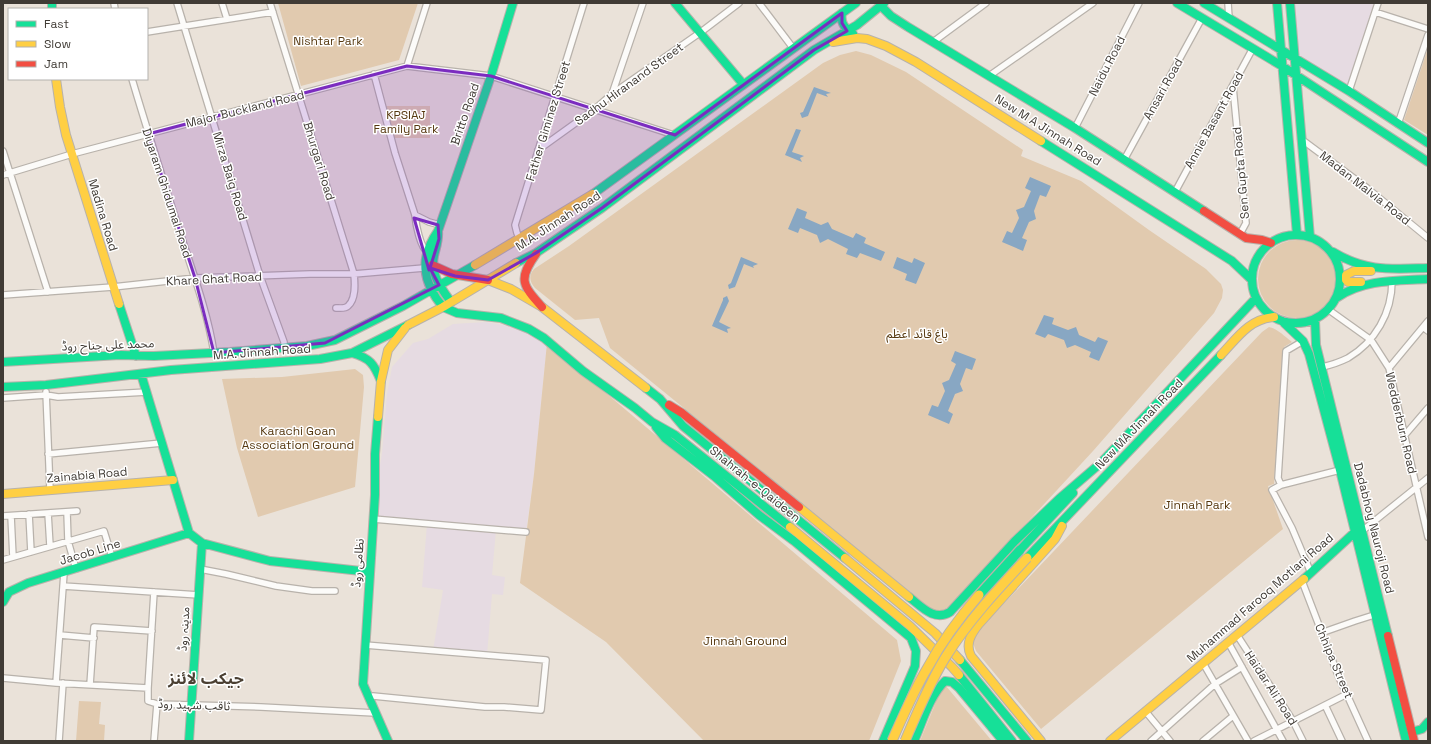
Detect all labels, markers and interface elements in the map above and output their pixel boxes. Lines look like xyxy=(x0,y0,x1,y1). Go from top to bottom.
legend xyxy=(8,8,148,80)
text: Fast xyxy=(44,16,69,32)
park label: Nishtar Park xyxy=(293,33,363,49)
street label: Naidu Road xyxy=(1085,33,1129,99)
text: Slow xyxy=(44,36,71,52)
street label: Sadhu Hiranand Street xyxy=(571,39,687,129)
street label: Ansari Road xyxy=(1139,55,1187,123)
text: Jam xyxy=(44,56,68,72)
street label: Father Giminez Street xyxy=(522,59,574,183)
street label: Annie Basant Road xyxy=(1181,69,1247,171)
street label: Britto Road xyxy=(447,81,483,147)
street label: Major Buckland Road xyxy=(184,87,306,131)
street label: New M A Jinnah Road xyxy=(992,91,1104,169)
park label: KPSIAJ Family Park xyxy=(374,107,439,137)
street label: Bhurgari Road xyxy=(299,120,339,202)
street label: Diyaram Ghidumal Road xyxy=(138,126,196,260)
street label: Sen Gupta Road xyxy=(1229,126,1253,220)
street label: Mirza Baig Road xyxy=(209,130,251,222)
street label: Madan Malvia Road xyxy=(1316,147,1414,229)
street label: Madina Road xyxy=(84,177,122,253)
street label: M.A. Jinnah Road xyxy=(512,188,604,254)
street label: Khare Ghat Road xyxy=(166,269,262,289)
park label: باغ قائد اعظم xyxy=(886,326,948,343)
street label: محمد علی جناح روڈ xyxy=(61,335,155,356)
street label: M.A. Jinnah Road xyxy=(212,341,312,363)
street label: Wedderburn Road xyxy=(1382,371,1420,475)
street label: New MA Jinnah Road xyxy=(1092,375,1186,473)
park label: Karachi Goan Association Ground xyxy=(242,423,354,453)
street label: Shahrah-e-Qaideen xyxy=(706,442,804,526)
street label: Dadabhoy Nauroji Road xyxy=(1350,461,1398,595)
street label: Zainabia Road xyxy=(46,463,128,487)
park label: Jinnah Park xyxy=(1163,497,1231,513)
street label: Muhammad Farooq Motlani Road xyxy=(1183,530,1337,666)
street label: Jacob Line xyxy=(58,535,122,569)
street label: نظامی روڈ xyxy=(348,538,368,588)
street label: مدینہ روڈ xyxy=(174,606,194,652)
street label: Chhipa Street xyxy=(1311,621,1357,701)
park label: Jinnah Ground xyxy=(703,633,787,649)
street label: Haidar Ali Road xyxy=(1241,648,1301,728)
district label: جیکب لائنز xyxy=(167,668,244,689)
street label: ثاقب شہید روڈ xyxy=(157,696,231,714)

